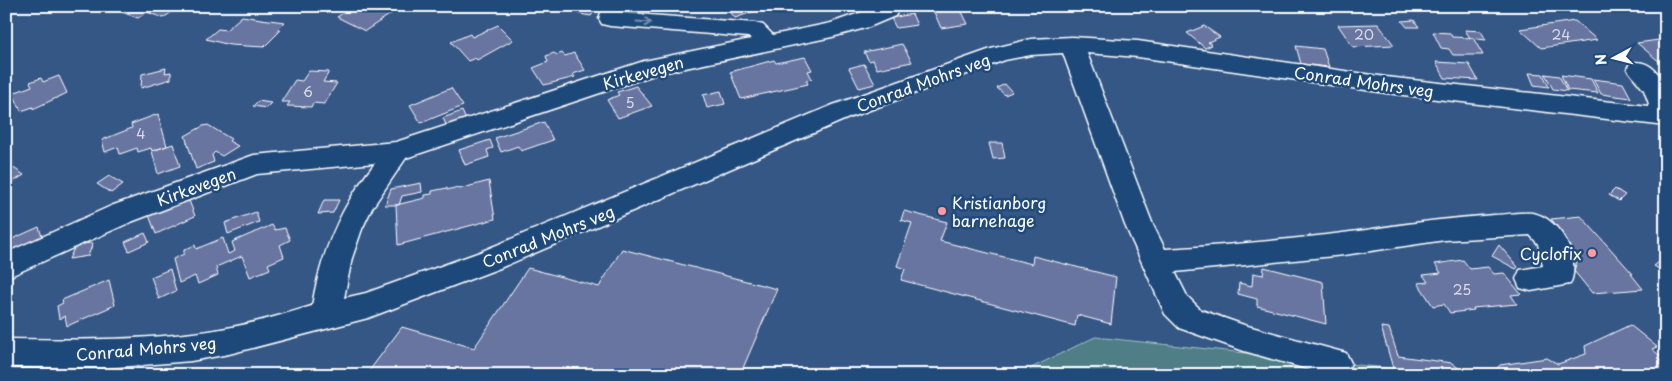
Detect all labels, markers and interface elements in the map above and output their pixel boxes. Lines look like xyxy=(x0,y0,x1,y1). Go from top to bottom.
one-way arrow xyxy=(636,18,652,27)
house number: 20 xyxy=(1354,24,1374,45)
house number: 24 xyxy=(1552,24,1570,45)
north arrow xyxy=(1590,32,1640,82)
street label: Conrad Mohrs veg xyxy=(853,47,993,117)
street label: Kirkevegen xyxy=(600,49,686,95)
text: N xyxy=(1590,53,1612,66)
street label: Conrad Mohrs veg xyxy=(1293,59,1435,103)
house number: 6 xyxy=(303,81,313,102)
house number: 5 xyxy=(625,92,635,113)
house number: 4 xyxy=(136,123,146,144)
street label: Kirkevegen xyxy=(153,161,239,211)
place label: Kristianborg barnehage xyxy=(952,190,1046,232)
street label: Conrad Mohrs veg xyxy=(478,199,618,273)
marker: Kristianborg barnehage xyxy=(936,205,948,217)
place label: Cyclofix xyxy=(1520,241,1582,265)
marker: Cyclofix xyxy=(1586,247,1598,259)
house number: 25 xyxy=(1453,279,1471,300)
street label: Conrad Mohrs veg xyxy=(75,330,217,366)

